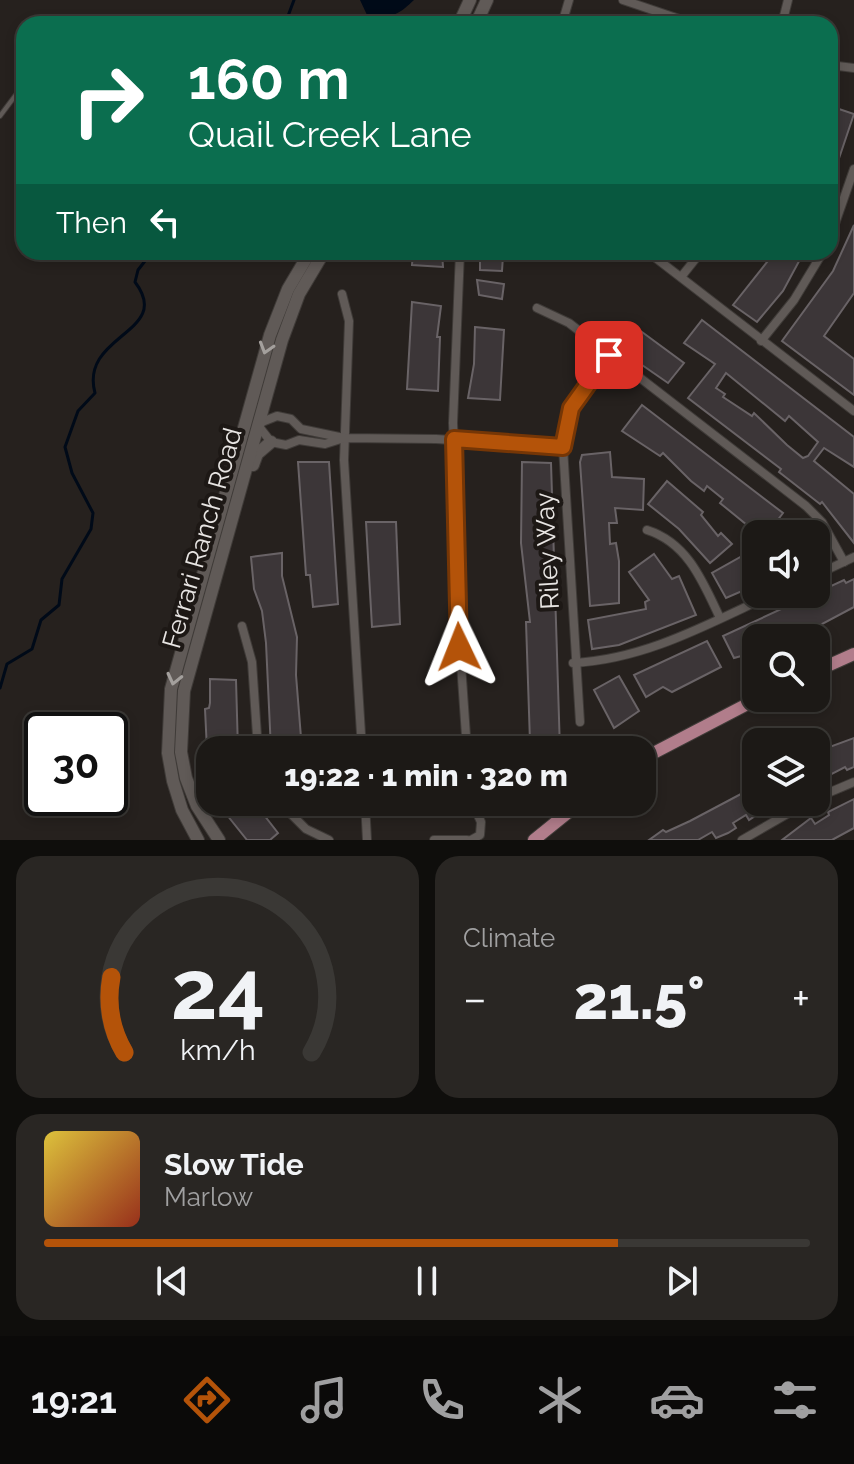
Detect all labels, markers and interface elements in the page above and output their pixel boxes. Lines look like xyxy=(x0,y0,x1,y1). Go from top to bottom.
text: 160 m xyxy=(188,46,350,112)
icon: right xyxy=(56,48,160,152)
text: Quail Creek Lane xyxy=(188,113,472,155)
icon: left xyxy=(143,200,187,244)
text: Then xyxy=(56,205,127,240)
pin xyxy=(575,321,643,389)
icon: arrive xyxy=(587,333,631,377)
one-way arrow xyxy=(259,341,275,355)
street label: Ferrari Ranch Road xyxy=(156,424,248,652)
street label: Riley Way xyxy=(529,492,565,610)
map controls xyxy=(742,520,830,816)
button: sound xyxy=(742,520,830,608)
position arrow xyxy=(417,605,501,689)
button: search xyxy=(742,624,830,712)
one-way arrow xyxy=(166,672,183,686)
speed limit sign: 30 xyxy=(24,712,128,816)
button: layers xyxy=(742,728,830,816)
text: 19:22 · 1 min · 320 m xyxy=(284,758,568,793)
text: Climate xyxy=(463,923,555,953)
text: 24 xyxy=(170,941,265,1038)
text: 21.5° xyxy=(574,963,705,1033)
text: − xyxy=(463,973,487,1024)
text: + xyxy=(792,973,810,1024)
text: km/h xyxy=(180,1033,255,1067)
text: Slow Tide xyxy=(164,1147,304,1182)
text: Marlow xyxy=(164,1182,253,1212)
icon: previous xyxy=(150,1259,194,1303)
icon: pause xyxy=(405,1259,449,1303)
icon: next xyxy=(660,1259,704,1303)
icon: directions xyxy=(179,1372,235,1428)
icon: music xyxy=(296,1372,352,1428)
icon: phone xyxy=(414,1372,470,1428)
icon: climate xyxy=(532,1372,588,1428)
icon: car xyxy=(649,1372,705,1428)
icon: filters xyxy=(767,1372,823,1428)
text: 19:21 xyxy=(31,1379,117,1421)

